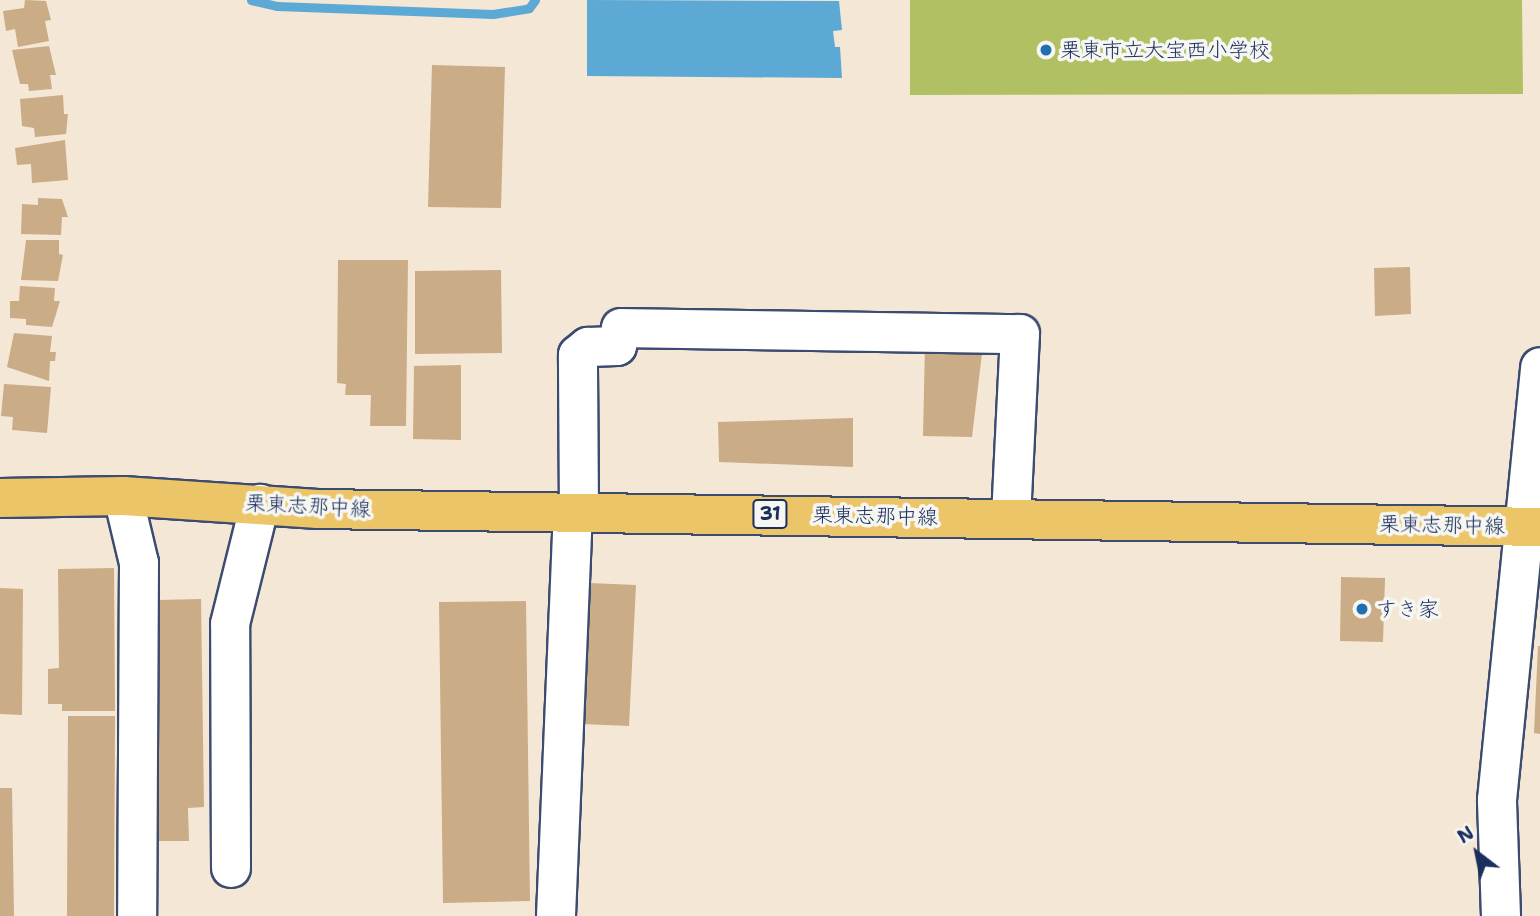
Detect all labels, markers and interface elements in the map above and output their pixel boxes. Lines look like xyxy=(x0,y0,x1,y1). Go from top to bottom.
place label: 栗東市立大宝西小学校 xyxy=(1060,37,1270,63)
marker: 栗東市立大宝西小学校 xyxy=(1038,42,1054,58)
street label: 栗東志那中線 xyxy=(244,490,372,522)
road number: 31 xyxy=(751,499,789,530)
street label: 栗東志那中線 xyxy=(812,502,938,530)
street label: 栗東志那中線 xyxy=(1379,511,1505,539)
place label: すき家 xyxy=(1376,596,1439,622)
marker: すき家 xyxy=(1354,601,1370,617)
north arrow xyxy=(1442,818,1512,888)
text: N xyxy=(1453,820,1479,849)

